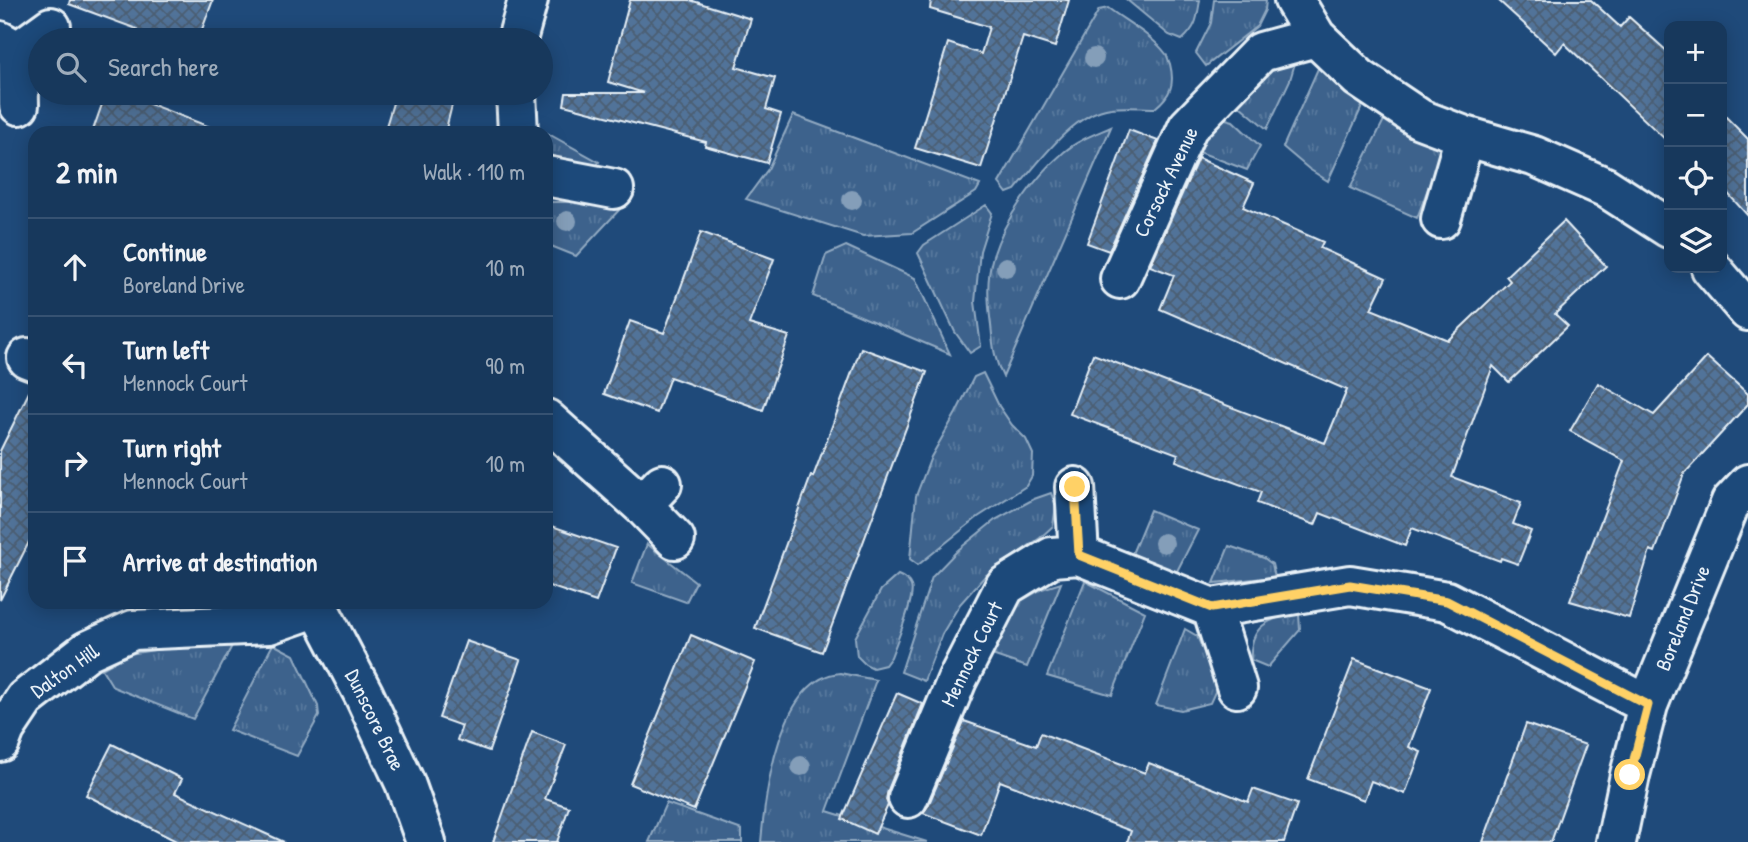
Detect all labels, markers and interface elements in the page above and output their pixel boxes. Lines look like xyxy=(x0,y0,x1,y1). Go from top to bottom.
map controls xyxy=(1664,21,1727,273)
button: + xyxy=(1664,21,1727,84)
search box xyxy=(28,28,553,105)
icon: search xyxy=(52,48,90,86)
text: Search here xyxy=(108,49,219,84)
button: − xyxy=(1664,84,1727,147)
street label: Corsock Avenue xyxy=(1126,122,1205,242)
button: locate xyxy=(1664,147,1727,210)
text: 2 min xyxy=(56,152,118,192)
text: Walk · 110 m xyxy=(423,156,525,187)
button: layers xyxy=(1664,210,1727,273)
text: Continue xyxy=(123,234,207,269)
icon: ahead xyxy=(56,248,94,286)
text: 10 m xyxy=(485,252,525,283)
text: Boreland Drive xyxy=(123,269,245,300)
text: Turn left xyxy=(123,332,209,367)
icon: left xyxy=(56,346,94,384)
text: 90 m xyxy=(485,350,525,381)
text: Mennock Court xyxy=(123,367,248,398)
text: Turn right xyxy=(123,430,221,465)
icon: right xyxy=(56,444,94,482)
text: 10 m xyxy=(485,448,525,479)
text: Mennock Court xyxy=(123,465,248,496)
route end xyxy=(1059,471,1090,502)
icon: arrive xyxy=(56,542,94,580)
text: Arrive at destination xyxy=(123,544,318,579)
street label: Boreland Drive xyxy=(1648,561,1717,675)
street label: Mennock Court xyxy=(934,596,1010,711)
street label: Dalton Hill xyxy=(25,636,105,705)
street label: Dunscore Brae xyxy=(338,664,412,775)
route start xyxy=(1614,759,1645,790)

